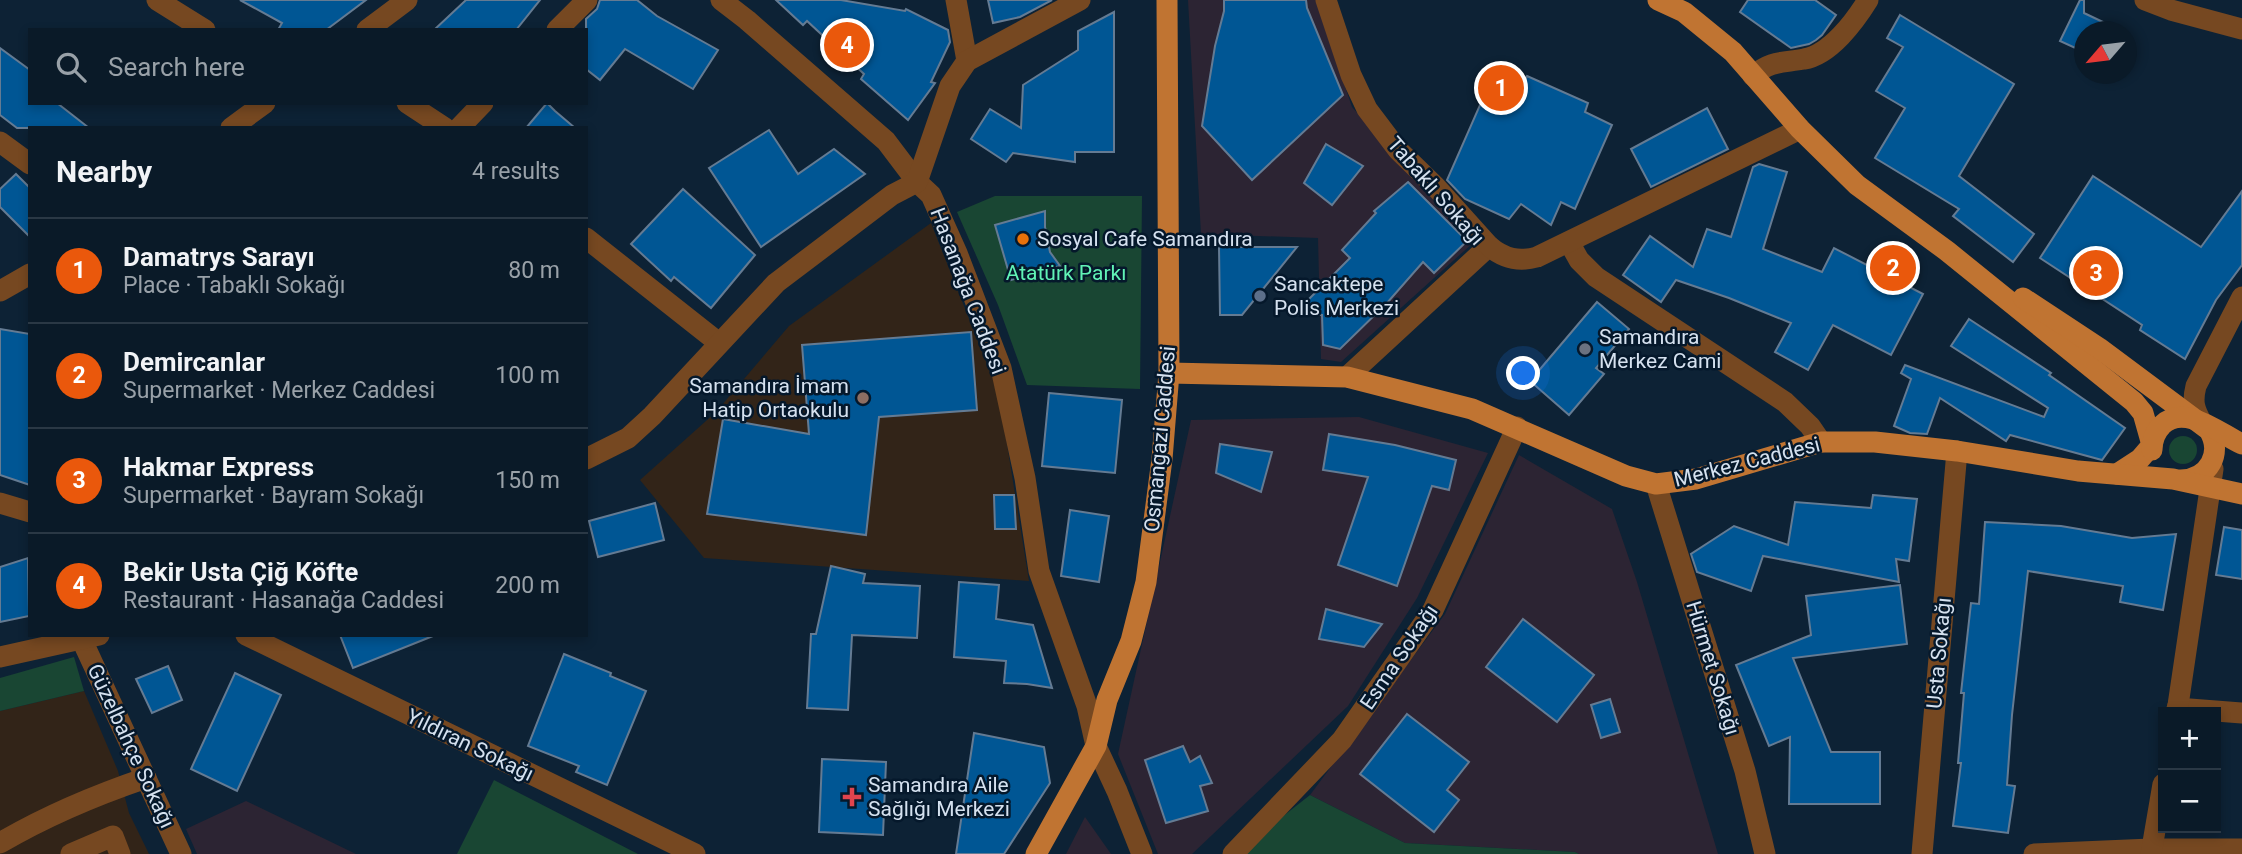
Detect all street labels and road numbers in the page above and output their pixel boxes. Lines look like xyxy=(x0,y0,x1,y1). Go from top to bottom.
street label: Tabaklı Sokağı xyxy=(1382,132,1490,250)
street label: Hasanağa Caddesi xyxy=(925,205,1011,377)
street label: Osmangazi Caddesi xyxy=(1140,345,1180,533)
street label: Merkez Caddesi xyxy=(1671,432,1823,492)
street label: Usta Sokağı xyxy=(1922,596,1956,710)
street label: Hürmet Sokağı xyxy=(1681,598,1745,738)
street label: Esma Sokağı xyxy=(1355,600,1443,714)
street label: Güzelbahçe Sokağı xyxy=(83,660,179,832)
street label: Yıldıran Sokağı xyxy=(403,704,537,786)

